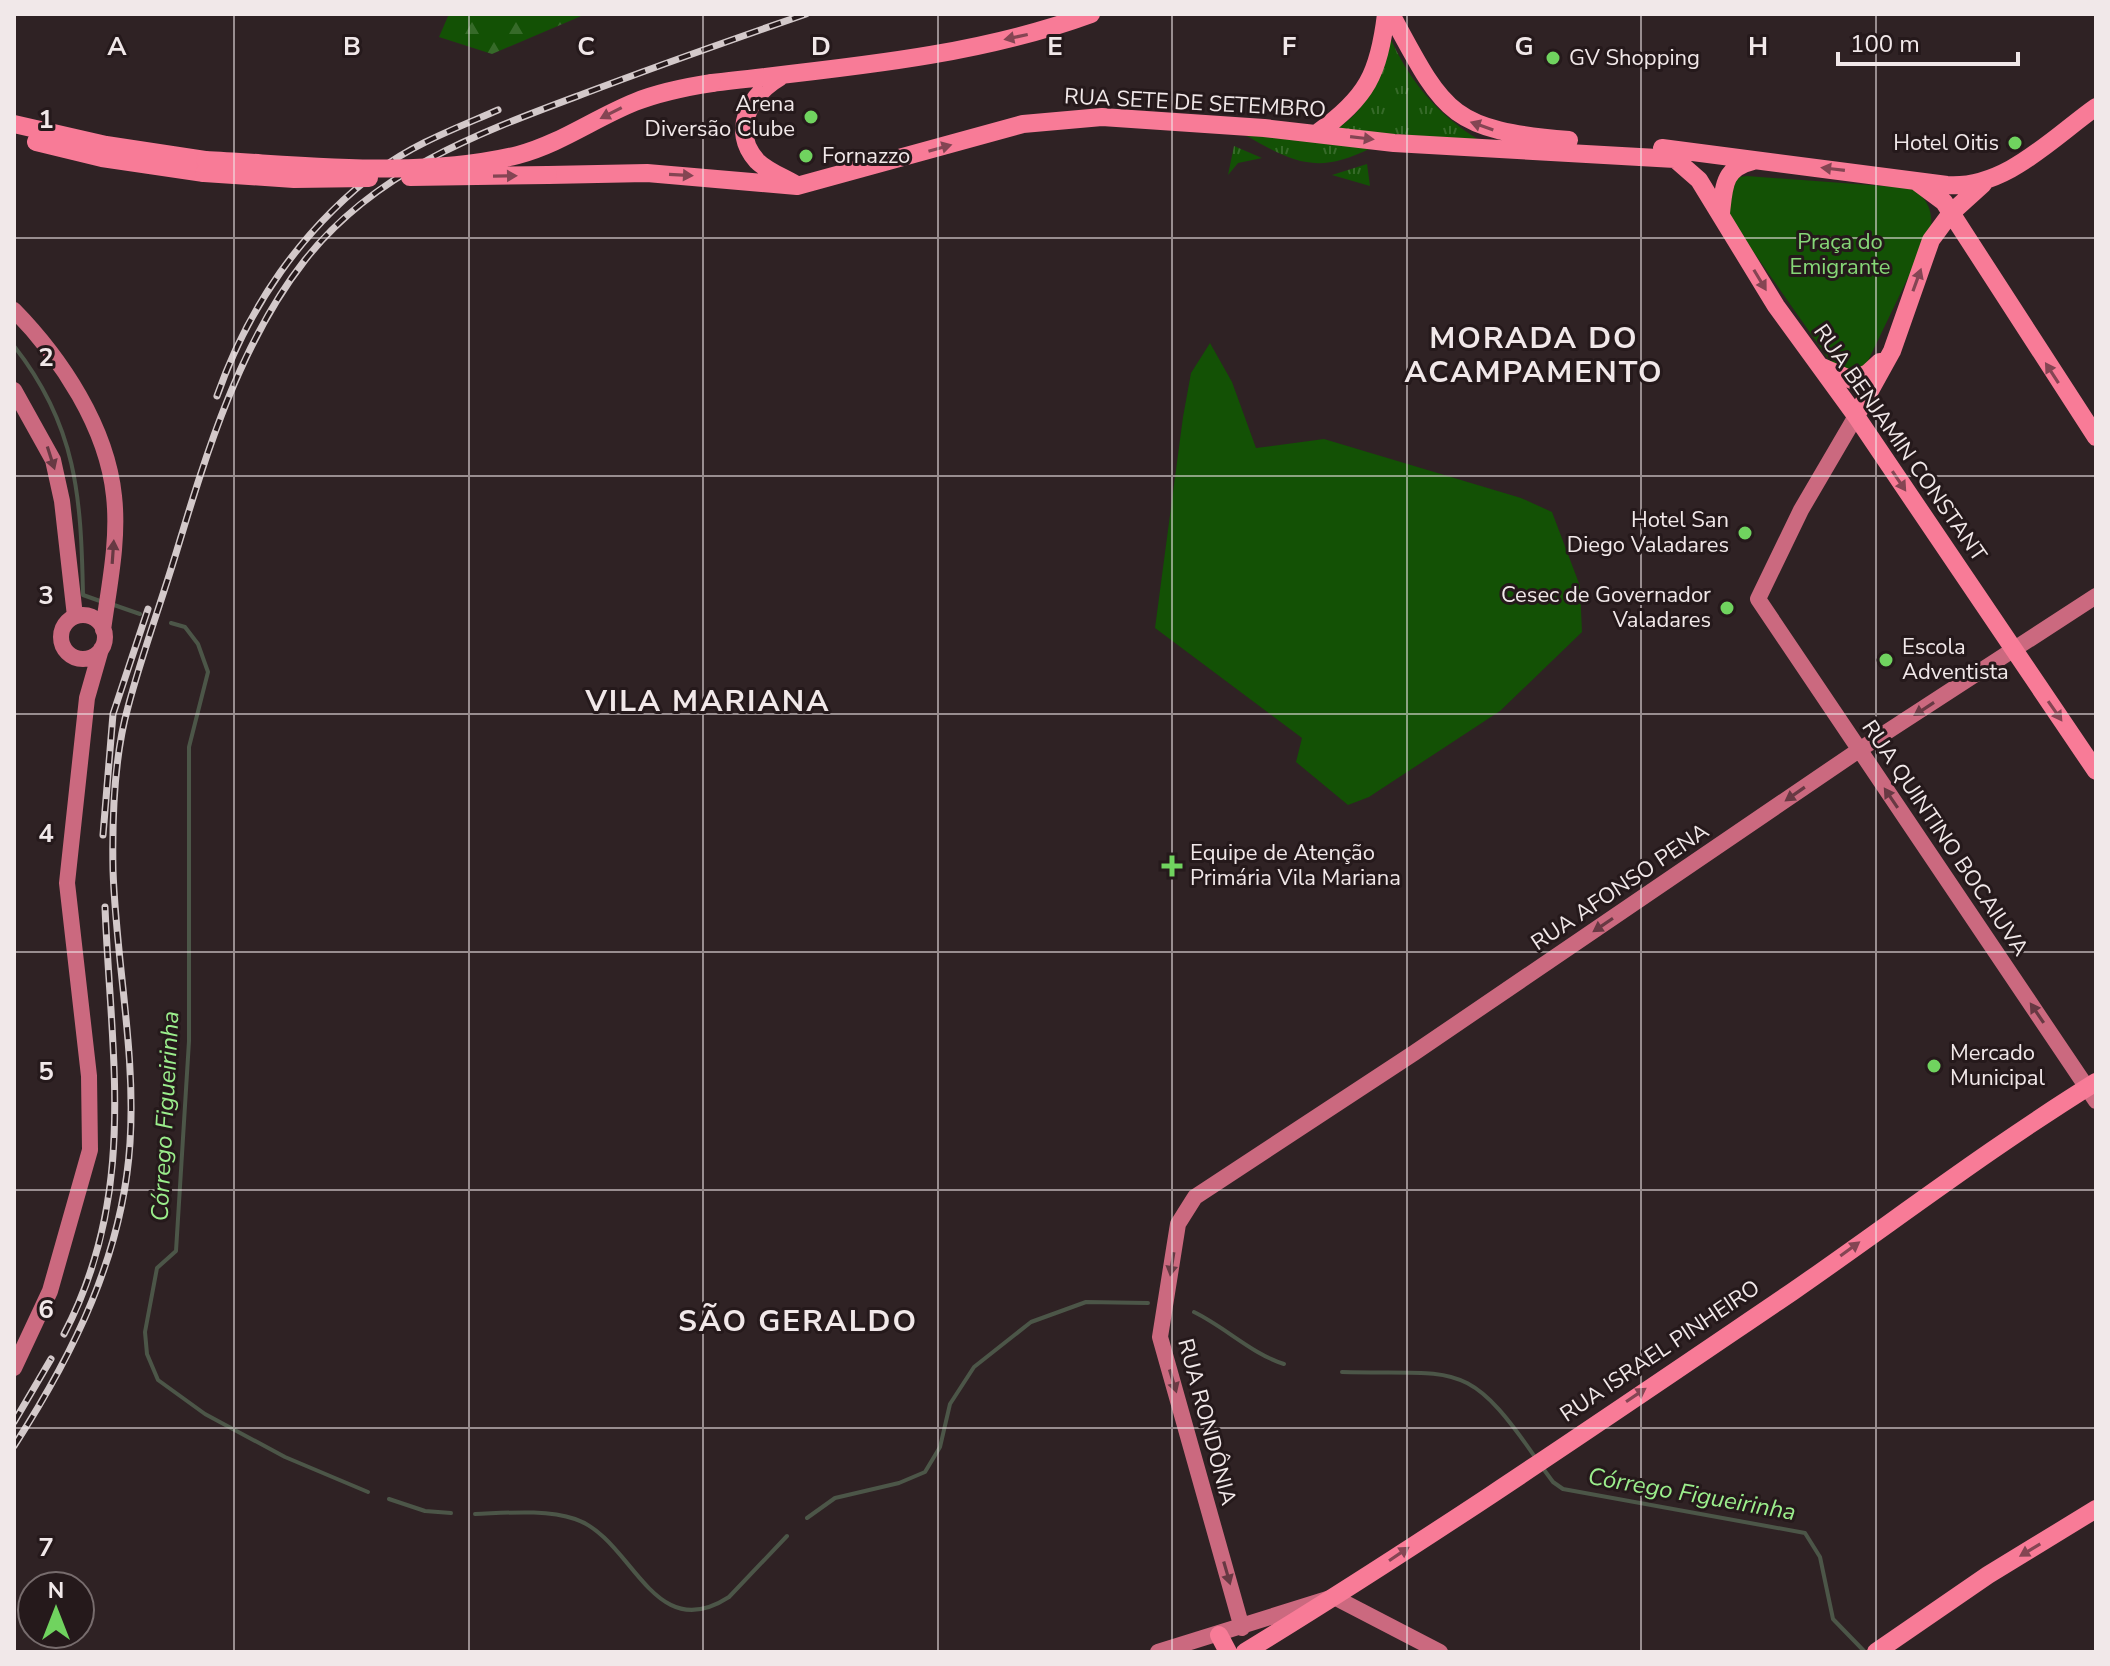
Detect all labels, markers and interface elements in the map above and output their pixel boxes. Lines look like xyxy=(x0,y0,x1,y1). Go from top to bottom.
scale bar xyxy=(1838,16,2018,66)
text: 100 m xyxy=(1850,28,1920,60)
text: A xyxy=(107,29,127,64)
text: B xyxy=(343,29,361,64)
text: C xyxy=(577,29,595,64)
text: D xyxy=(811,29,831,64)
text: E xyxy=(1047,29,1063,64)
text: F xyxy=(1282,29,1296,64)
text: G xyxy=(1514,29,1534,64)
text: H xyxy=(1748,29,1768,64)
one-way arrow xyxy=(1003,31,1028,43)
place label: GV Shopping xyxy=(1569,43,1700,73)
marker: GV Shopping xyxy=(1544,49,1562,67)
street label: RUA SETE DE SETEMBRO xyxy=(1063,81,1327,125)
place label: Arena Diversão Clube xyxy=(645,89,795,144)
text: 1 xyxy=(38,102,54,137)
one-way arrow xyxy=(600,107,623,120)
marker: Arena Diversão Clube xyxy=(802,108,820,126)
one-way arrow xyxy=(1470,119,1494,132)
place label: Hotel Oitis xyxy=(1893,128,1999,158)
one-way arrow xyxy=(1350,132,1375,145)
marker: Hotel Oitis xyxy=(2006,134,2024,152)
place label: Fornazzo xyxy=(822,141,910,171)
one-way arrow xyxy=(929,141,953,154)
marker: Fornazzo xyxy=(797,147,815,165)
one-way arrow xyxy=(1820,162,1845,175)
one-way arrow xyxy=(669,169,694,182)
one-way arrow xyxy=(493,170,518,182)
park label: Praça do Emigrante xyxy=(1790,227,1890,282)
one-way arrow xyxy=(1911,267,1924,291)
one-way arrow xyxy=(1753,269,1767,291)
district label: MORADA DO ACAMPAMENTO xyxy=(1404,318,1664,393)
street label: RUA BENJAMIN CONSTANT xyxy=(1806,318,1994,568)
text: 2 xyxy=(38,340,54,375)
one-way arrow xyxy=(2045,362,2059,384)
one-way arrow xyxy=(46,446,58,470)
one-way arrow xyxy=(1891,471,1906,492)
place label: Hotel San Diego Valadares xyxy=(1567,505,1729,560)
marker: Hotel San Diego Valadares xyxy=(1736,524,1754,542)
one-way arrow xyxy=(107,539,120,564)
text: 3 xyxy=(38,578,54,613)
place label: Cesec de Governador Valadares xyxy=(1501,580,1711,635)
marker: Cesec de Governador Valadares xyxy=(1718,599,1736,617)
place label: Escola Adventista xyxy=(1902,632,2009,687)
marker: Escola Adventista xyxy=(1877,651,1895,669)
district label: VILA MARIANA xyxy=(584,681,831,722)
one-way arrow xyxy=(1913,701,1935,715)
one-way arrow xyxy=(2047,701,2062,722)
street label: RUA QUINTINO BOCAIUVA xyxy=(1855,714,2035,962)
one-way arrow xyxy=(1785,787,1806,802)
one-way arrow xyxy=(1884,787,1899,808)
text: 4 xyxy=(38,816,54,851)
street label: RUA AFONSO PENA xyxy=(1525,816,1715,958)
place label: Equipe de Atenção Primária Vila Mariana xyxy=(1190,838,1401,893)
marker: Equipe de Atenção Primária Vila Mariana xyxy=(1161,855,1183,877)
one-way arrow xyxy=(1593,918,1614,933)
one-way arrow xyxy=(2030,1002,2045,1024)
water label: Córrego Figueirinha xyxy=(144,1010,186,1222)
place label: Mercado Municipal xyxy=(1950,1038,2046,1093)
text: 5 xyxy=(38,1054,54,1089)
marker: Mercado Municipal xyxy=(1925,1057,1943,1075)
one-way arrow xyxy=(1840,1241,1861,1257)
one-way arrow xyxy=(1165,1252,1177,1277)
street label: RUA ISRAEL PINHEIRO xyxy=(1554,1273,1766,1429)
text: 6 xyxy=(38,1292,54,1327)
district label: SÃO GERALDO xyxy=(678,1301,918,1342)
street label: RUA RONDÔNIA xyxy=(1170,1335,1244,1509)
one-way arrow xyxy=(1167,1369,1180,1393)
one-way arrow xyxy=(1625,1388,1646,1403)
water label: Córrego Figueirinha xyxy=(1585,1460,1799,1528)
text: 7 xyxy=(38,1530,54,1565)
one-way arrow xyxy=(2019,1543,2041,1557)
one-way arrow xyxy=(1389,1547,1410,1562)
one-way arrow xyxy=(1221,1561,1233,1586)
north arrow xyxy=(16,1570,96,1650)
text: N xyxy=(48,1576,64,1606)

